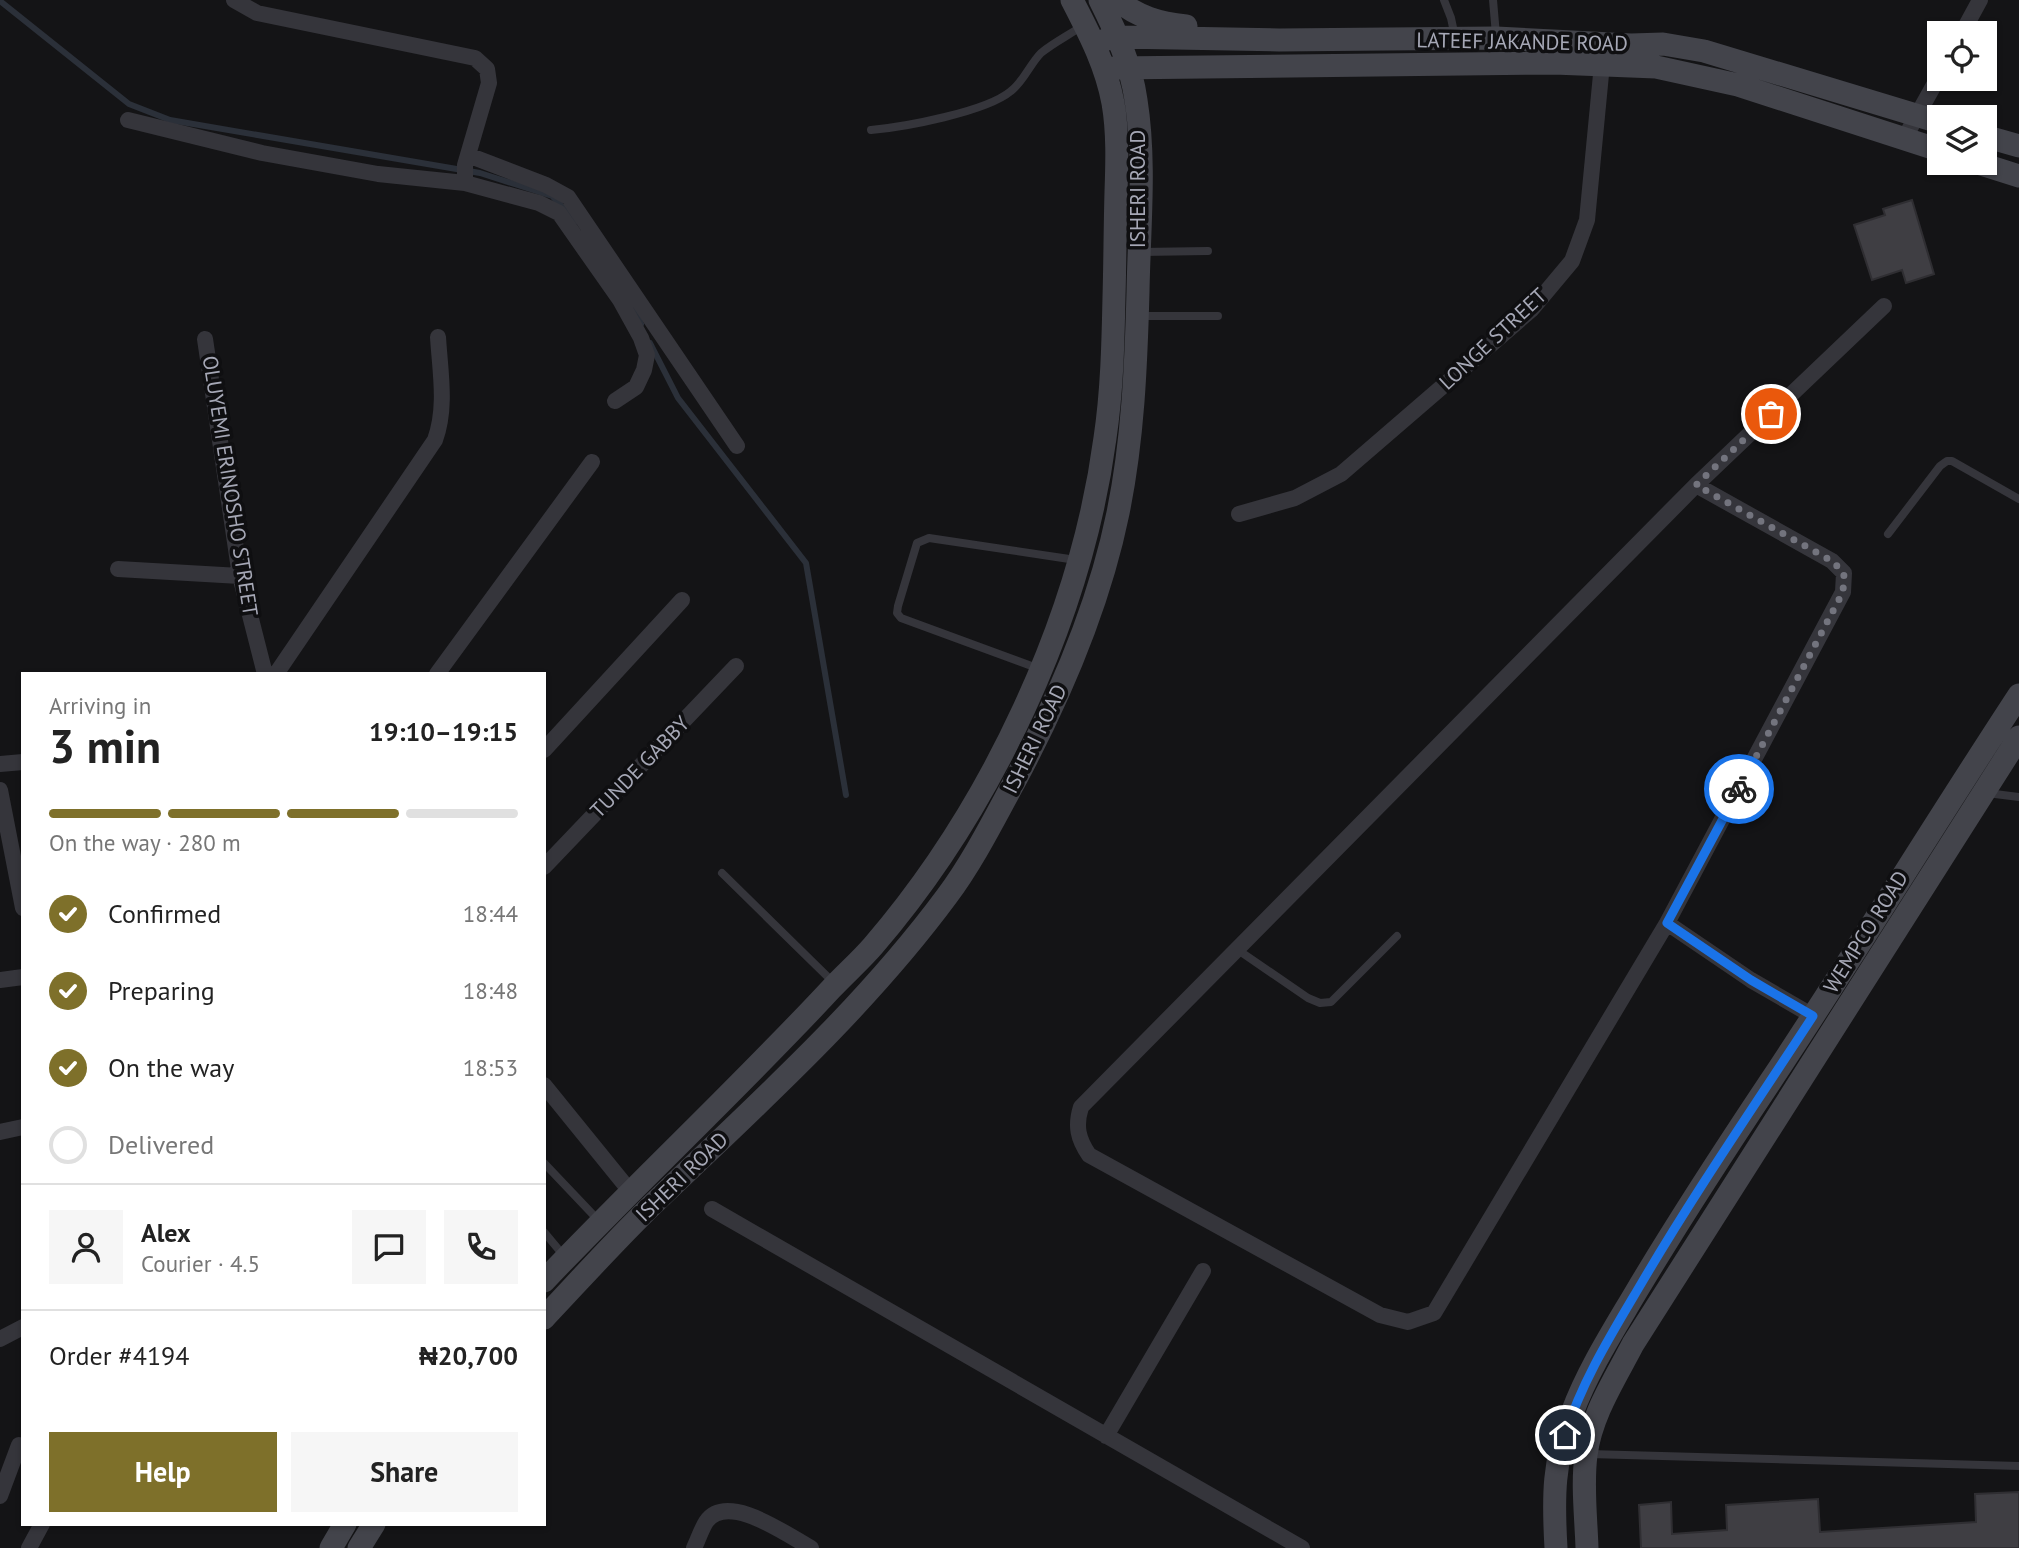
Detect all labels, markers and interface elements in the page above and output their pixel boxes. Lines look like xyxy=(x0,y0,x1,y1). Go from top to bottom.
map controls xyxy=(1927,21,1997,175)
button: locate xyxy=(1927,21,1997,91)
street label: LATEEF JAKANDE ROAD xyxy=(1416,26,1628,57)
button: layers xyxy=(1927,105,1997,175)
street label: ISHERI ROAD xyxy=(1124,130,1151,248)
street label: LONGE STREET xyxy=(1433,282,1552,395)
street label: OLUYEMI ERINOSHO STREET xyxy=(197,354,264,618)
pin xyxy=(1741,384,1801,444)
icon: bag xyxy=(1752,395,1790,433)
street label: ISHERI ROAD xyxy=(996,680,1073,798)
text: Arriving in xyxy=(49,691,151,720)
street label: TUNDE GABBY xyxy=(584,710,695,823)
text: 19:10–19:15 xyxy=(369,715,518,748)
text: 3 min xyxy=(49,716,161,776)
courier xyxy=(1704,754,1774,824)
icon: bike xyxy=(1720,770,1758,808)
text: On the way · 280 m xyxy=(49,828,241,857)
street label: WEMPCO ROAD xyxy=(1817,865,1914,998)
icon: check xyxy=(49,895,87,933)
text: Confirmed xyxy=(108,897,221,930)
text: 18:44 xyxy=(463,899,518,928)
icon: check xyxy=(49,972,87,1010)
text: Preparing xyxy=(108,974,215,1007)
text: 18:48 xyxy=(463,976,518,1005)
icon: check xyxy=(49,1049,87,1087)
text: On the way xyxy=(108,1051,234,1084)
text: 18:53 xyxy=(463,1053,518,1082)
street label: ISHERI ROAD xyxy=(630,1126,734,1227)
text: Delivered xyxy=(108,1128,214,1161)
button: person xyxy=(49,1210,123,1284)
button: chat xyxy=(352,1210,426,1284)
button: phone xyxy=(444,1210,518,1284)
text: Alex xyxy=(141,1216,191,1249)
text: Courier · 4.5 xyxy=(141,1249,260,1278)
text: Order #4194 xyxy=(49,1339,189,1372)
text: ₦20,700 xyxy=(419,1339,518,1372)
pin xyxy=(1535,1405,1595,1465)
icon: home xyxy=(1546,1416,1584,1454)
button: Help xyxy=(49,1432,277,1512)
button: Share xyxy=(291,1432,518,1512)

